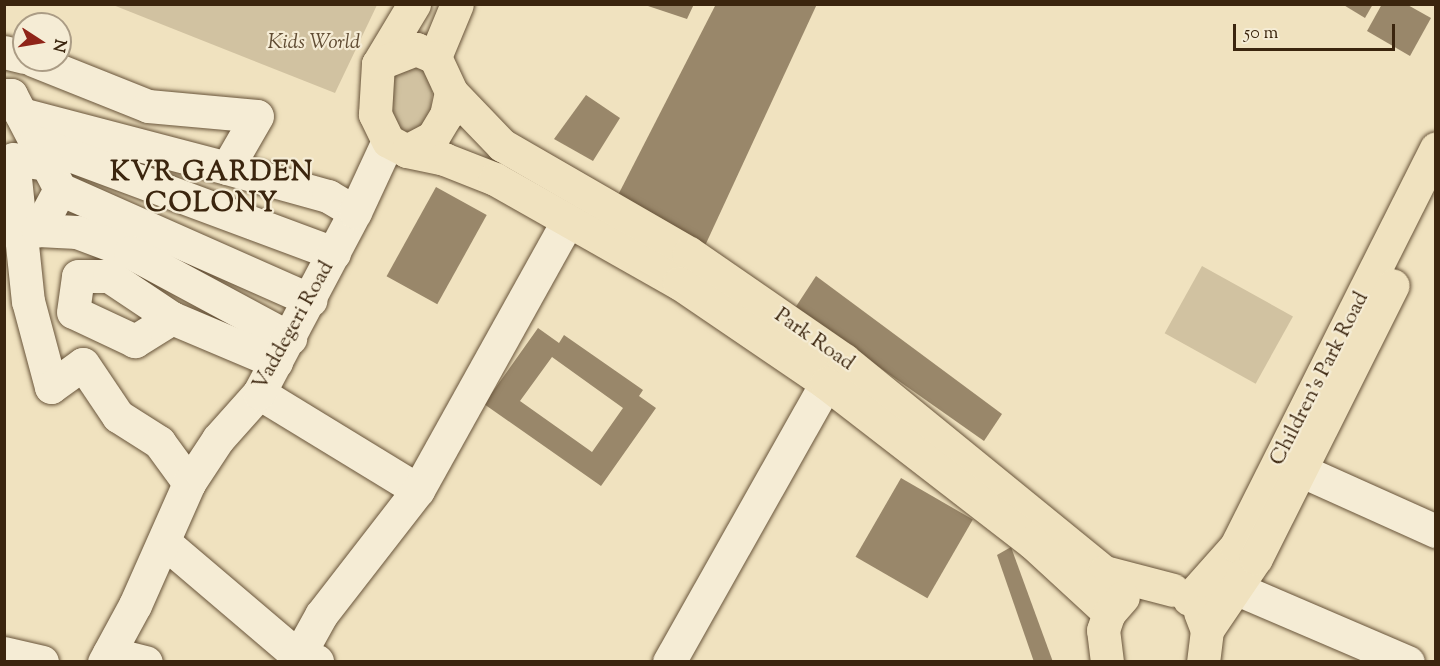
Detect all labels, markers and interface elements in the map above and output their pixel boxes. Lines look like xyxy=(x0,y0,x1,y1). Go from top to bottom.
north arrow xyxy=(12,12,72,72)
scale bar xyxy=(1236,12,1398,50)
text: 50 m xyxy=(1244,21,1278,47)
park label: Kids World xyxy=(267,30,361,56)
text: N xyxy=(46,37,71,54)
district label: KVR GARDEN COLONY xyxy=(110,157,314,220)
street label: Vaddegeri Road xyxy=(248,257,340,395)
street label: Children's Park Road xyxy=(1265,288,1375,470)
street label: Park Road xyxy=(769,303,859,377)

